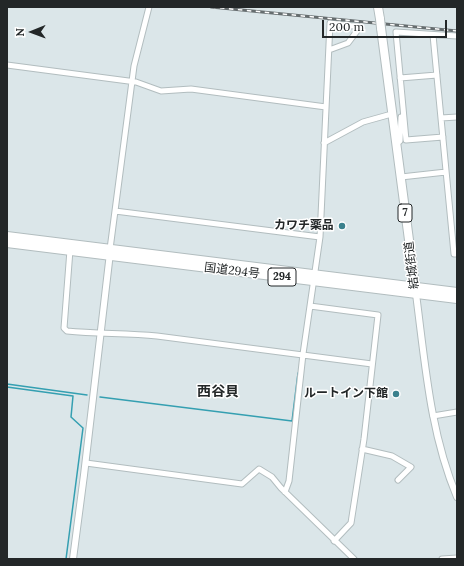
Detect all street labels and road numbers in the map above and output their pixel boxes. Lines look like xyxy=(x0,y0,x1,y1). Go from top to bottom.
road number: 7 xyxy=(398,204,412,222)
street label: 結城街道 xyxy=(402,240,422,290)
street label: 国道294号 xyxy=(203,260,261,282)
road number: 294 xyxy=(268,268,296,286)

